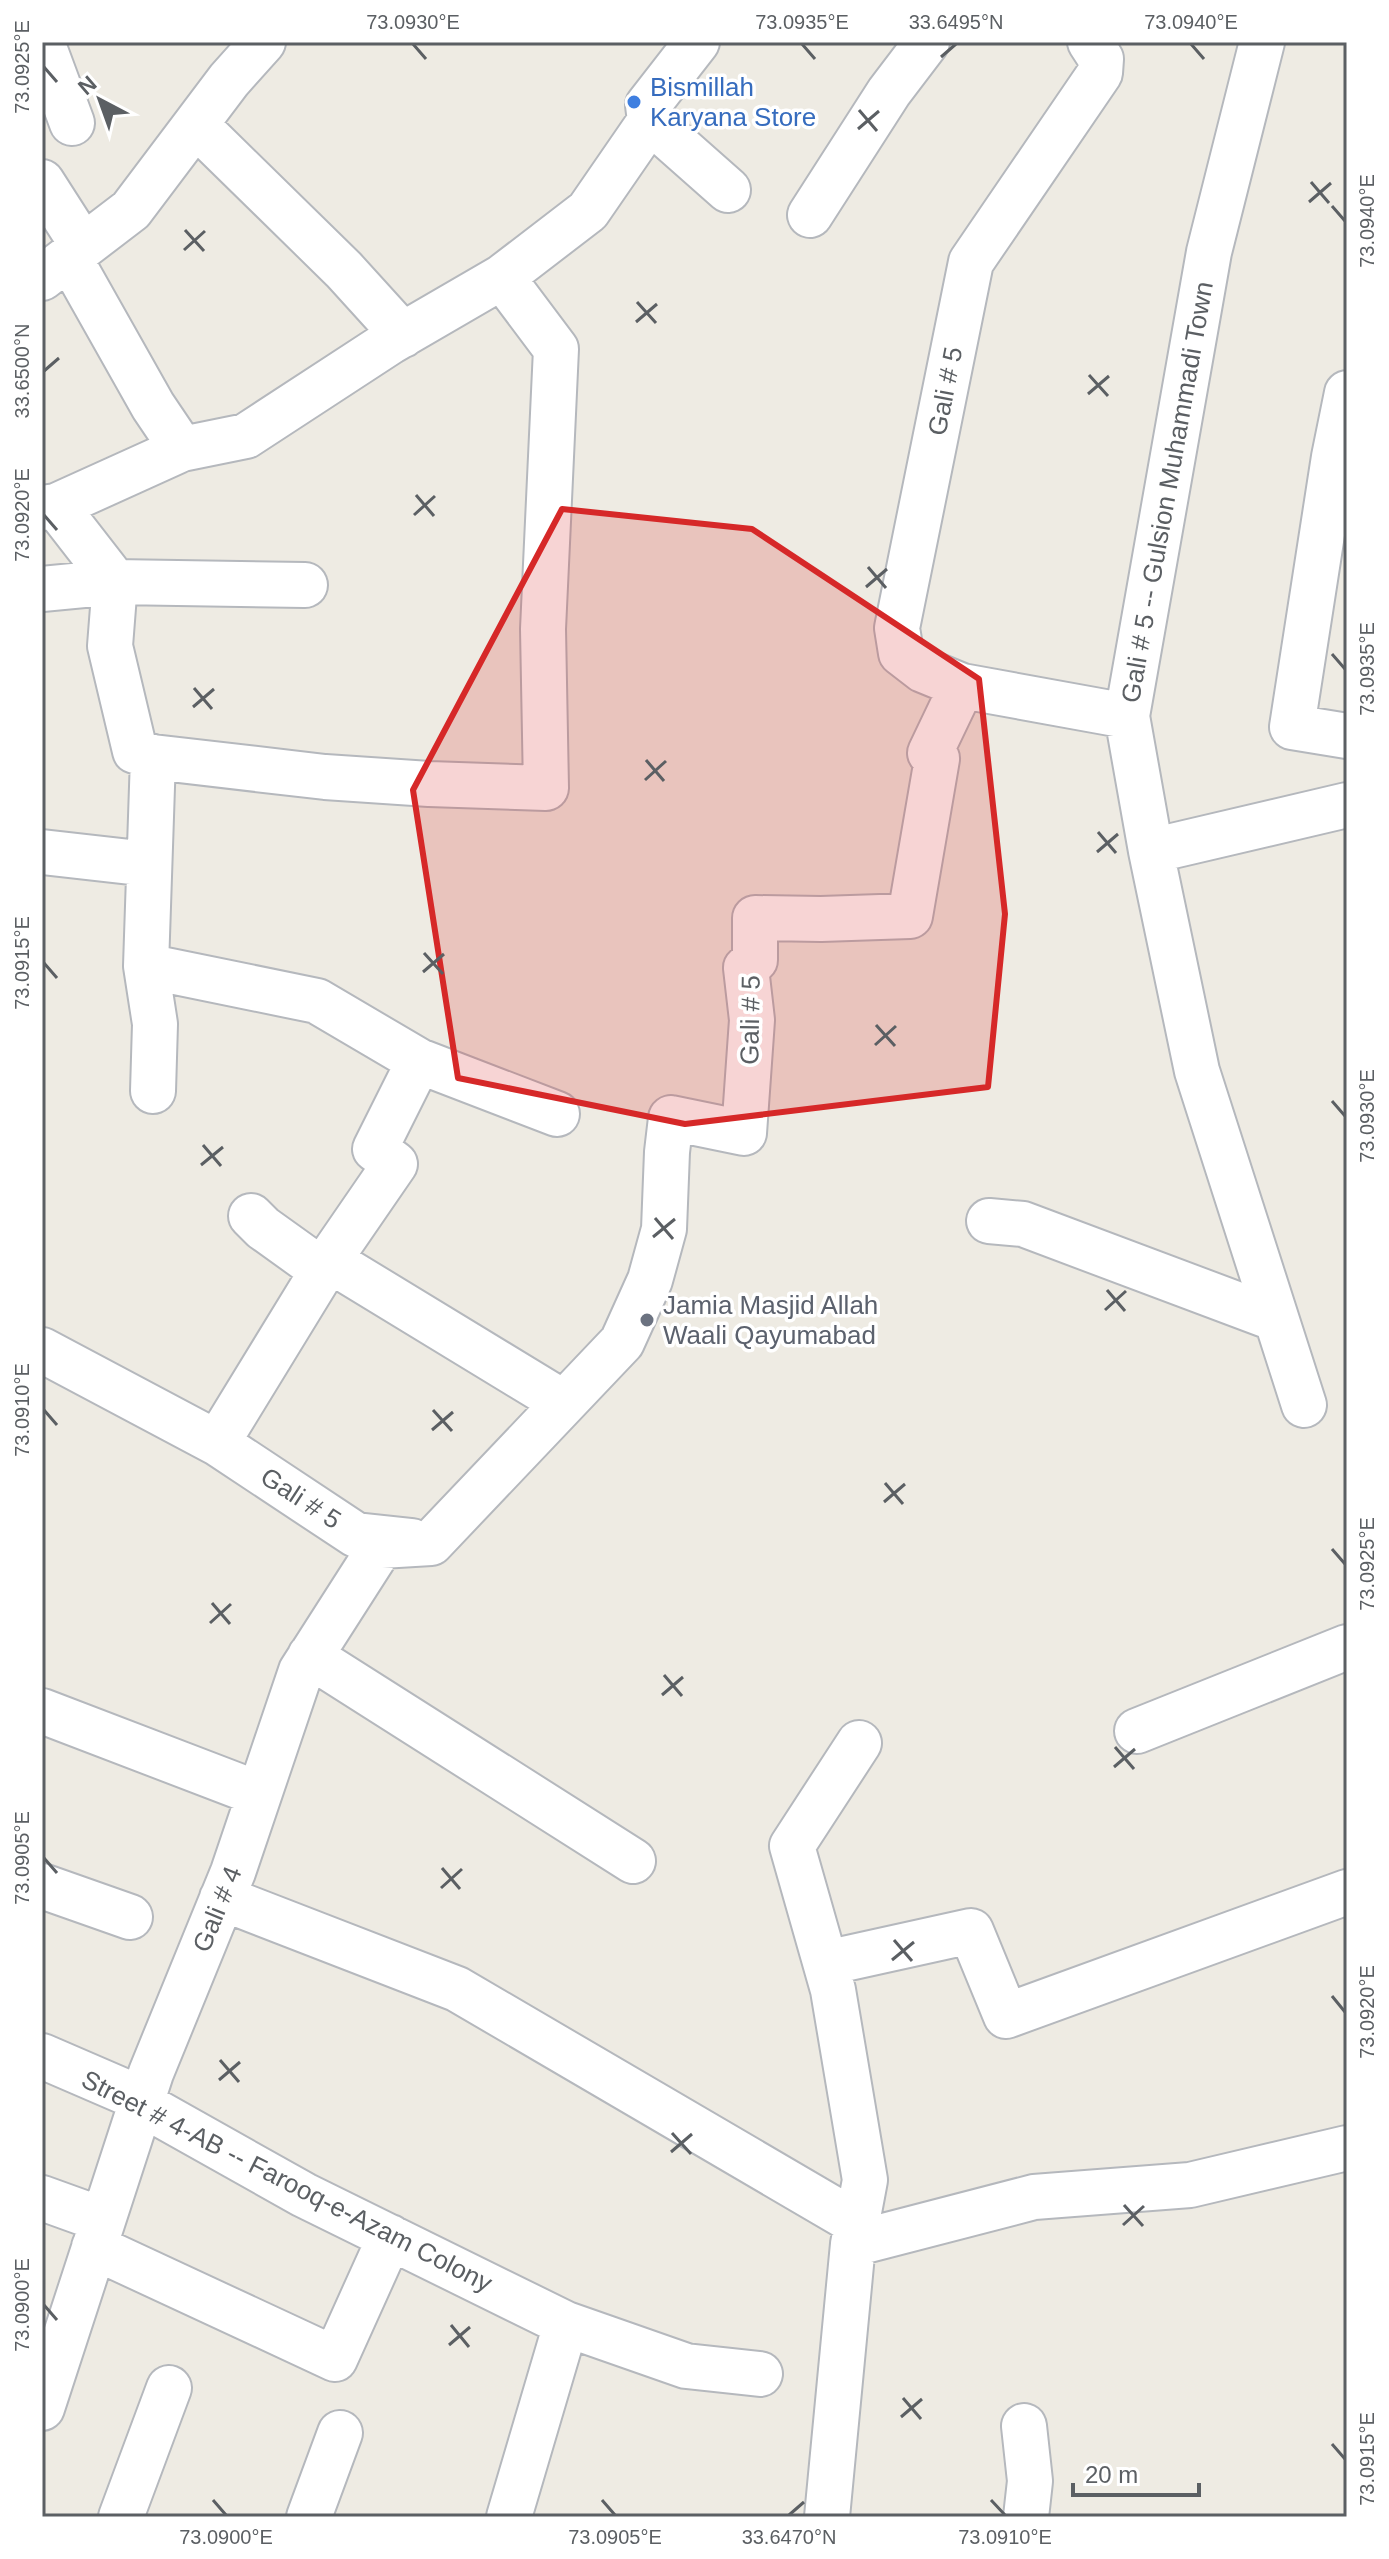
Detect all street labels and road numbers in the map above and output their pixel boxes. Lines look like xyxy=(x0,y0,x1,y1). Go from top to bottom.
street label: Gali # 5 -- Gulsion Muhammadi Town xyxy=(1115,279,1219,705)
street label: Gali # 5 xyxy=(922,344,968,438)
street label: Gali # 5 xyxy=(734,975,766,1065)
street label: Gali # 5 xyxy=(255,1461,347,1535)
street label: Gali # 4 xyxy=(186,1862,248,1956)
street label: Street # 4-AB -- Farooq-e-Azam Colony xyxy=(77,2064,497,2298)

